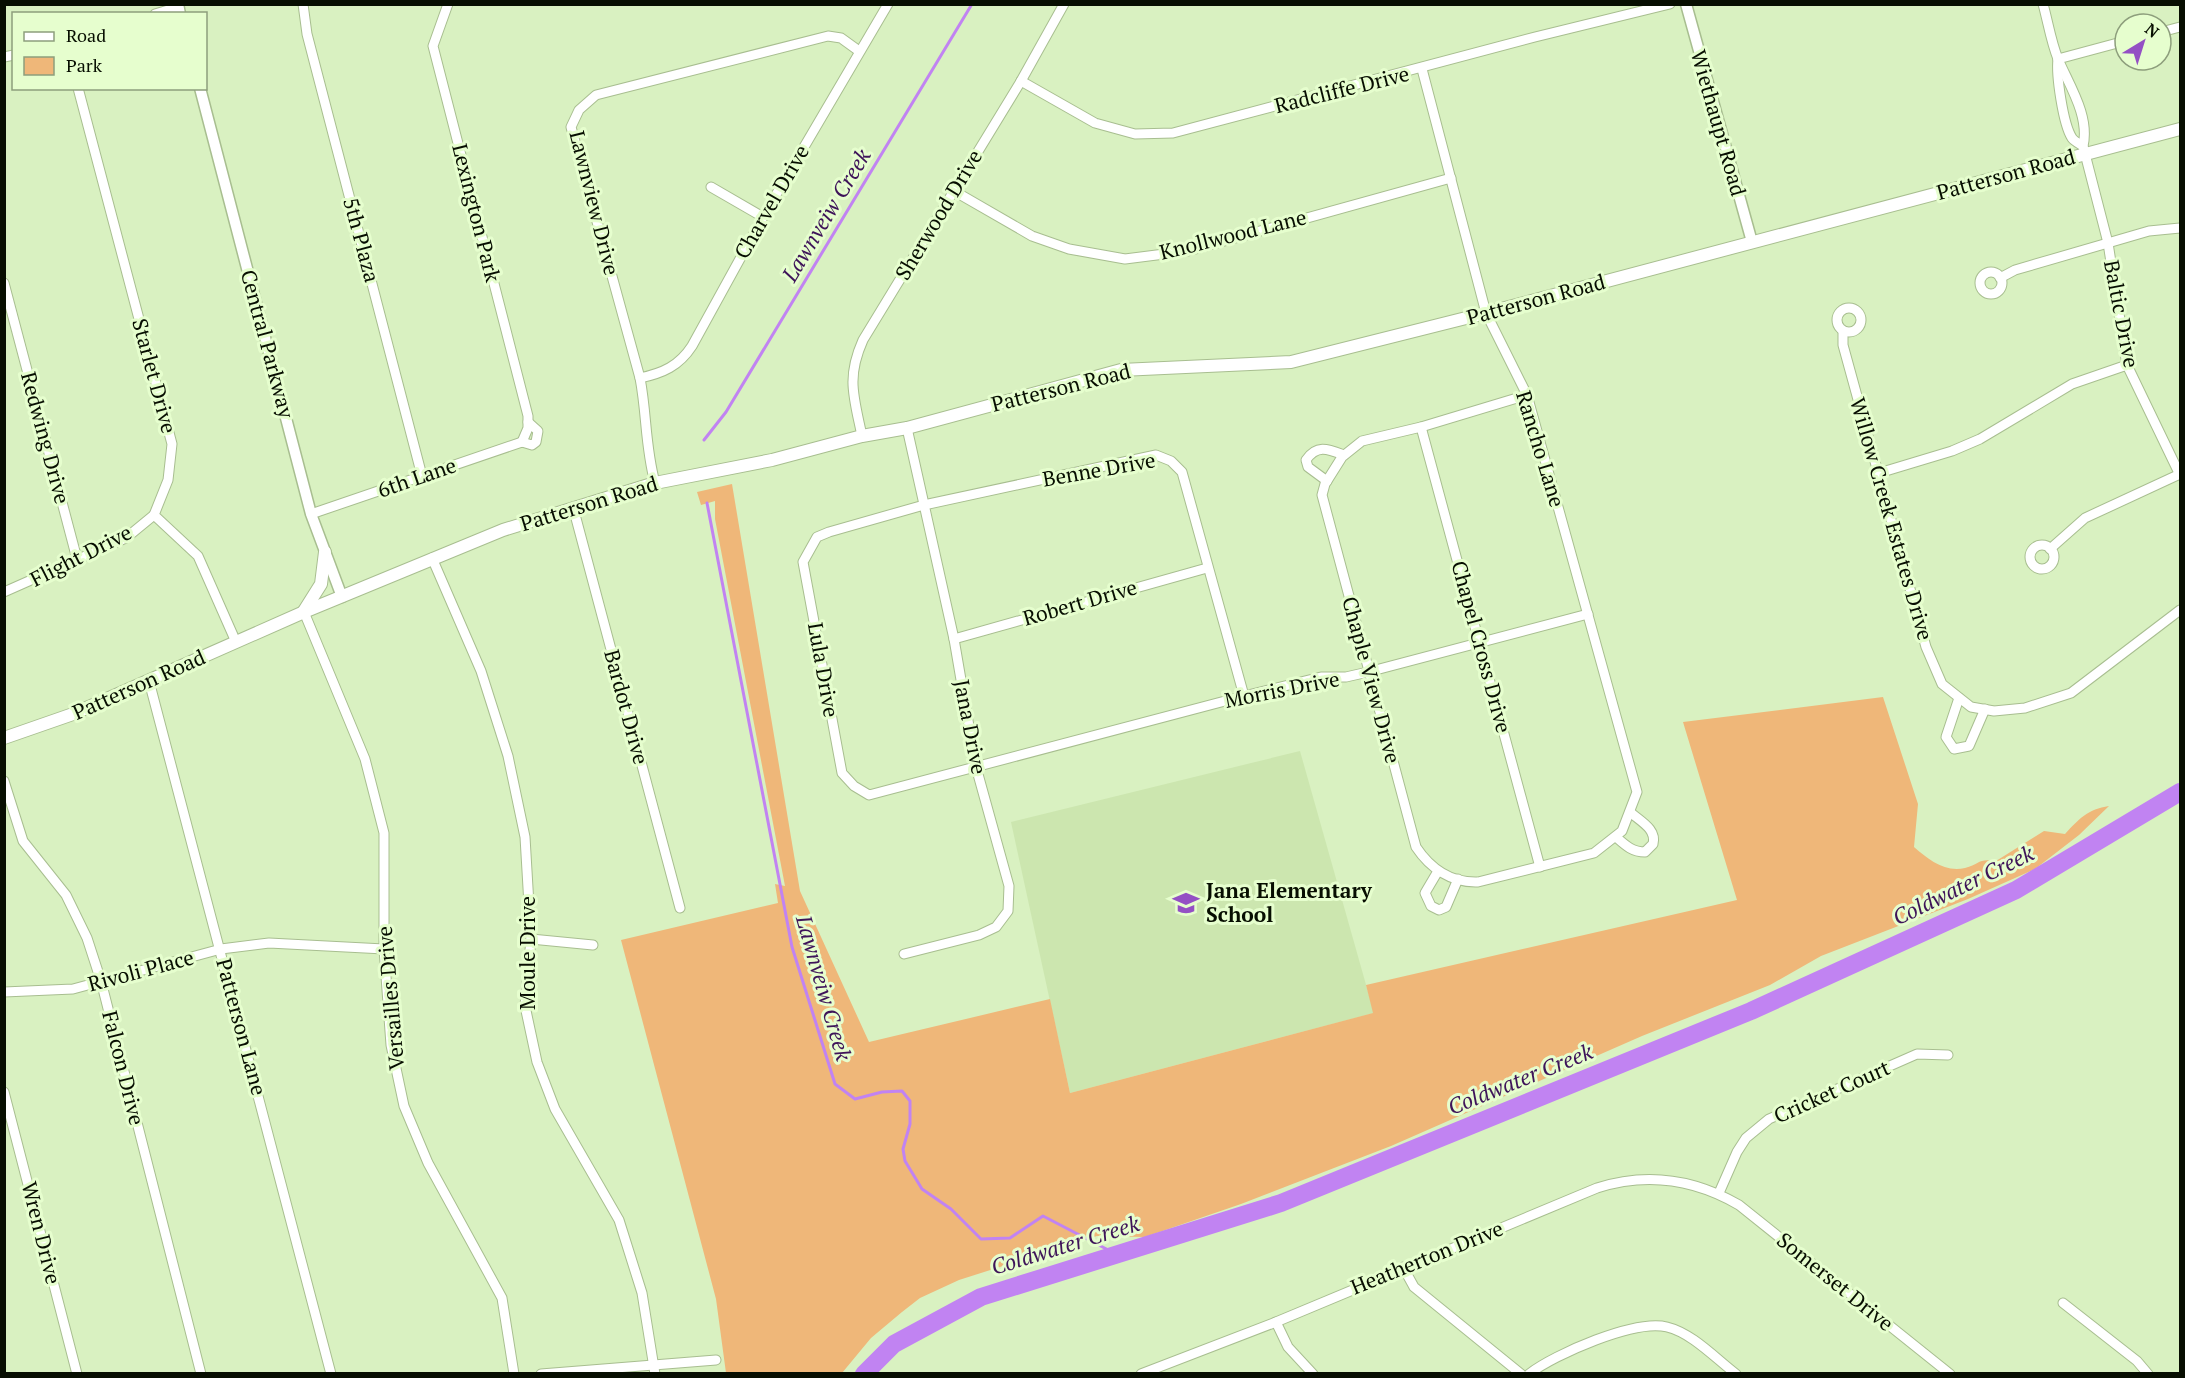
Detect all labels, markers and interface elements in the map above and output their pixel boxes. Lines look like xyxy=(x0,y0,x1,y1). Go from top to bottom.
legend xyxy=(12,12,207,90)
north arrow xyxy=(2113,12,2173,72)
text: N xyxy=(2141,18,2164,43)
text: Road xyxy=(66,23,106,47)
street label: Wiethaupt Road xyxy=(1685,46,1753,199)
text: Park xyxy=(66,53,103,77)
street label: Radcliffe Drive xyxy=(1272,59,1412,119)
street label: Lawnview Drive xyxy=(563,128,626,278)
street label: Charvel Drive xyxy=(727,139,815,264)
street label: Lexington Park xyxy=(446,141,508,285)
street label: Patterson Road xyxy=(1933,142,2078,206)
water label: Lawnveiw Creek xyxy=(774,143,877,287)
street label: Sherwood Drive xyxy=(888,144,988,285)
street label: 5th Plaza xyxy=(337,194,387,286)
street label: Knollwood Lane xyxy=(1156,202,1309,266)
street label: Baltic Drive xyxy=(2098,258,2146,370)
street label: Central Parkway xyxy=(235,267,301,421)
street label: Patterson Road xyxy=(1463,267,1608,331)
street label: Starlet Drive xyxy=(126,315,184,436)
street label: Patterson Road xyxy=(988,356,1134,418)
street label: Redwing Drive xyxy=(15,369,77,507)
street label: Rancho Lane xyxy=(1510,387,1572,510)
street label: Willow Creek Estates Drive xyxy=(1844,394,1940,643)
street label: Benne Drive xyxy=(1040,445,1157,493)
street label: 6th Lane xyxy=(374,451,460,504)
street label: Patterson Road xyxy=(517,469,661,537)
street label: Flight Drive xyxy=(25,518,136,593)
street label: Chapel Cross Drive xyxy=(1446,558,1518,736)
street label: Robert Drive xyxy=(1019,572,1140,632)
street label: Chaple View Drive xyxy=(1336,593,1408,766)
street label: Lula Drive xyxy=(802,620,846,719)
street label: Patterson Road xyxy=(68,642,210,726)
street label: Bardot Drive xyxy=(598,646,656,767)
street label: Morris Drive xyxy=(1222,664,1342,714)
street label: Jana Drive xyxy=(948,677,994,777)
water label: Coldwater Creek xyxy=(1887,838,2039,931)
place label: Jana Elementary School xyxy=(1206,876,1373,928)
school or university icon: Jana Elementary School xyxy=(1171,888,1201,918)
street label: Moule Drive xyxy=(513,896,541,1010)
water label: Lawnveiw Creek xyxy=(790,911,859,1064)
street label: Versailles Drive xyxy=(370,925,410,1071)
street label: Rivoli Place xyxy=(85,942,197,998)
street label: Patterson Lane xyxy=(210,955,274,1098)
street label: Falcon Drive xyxy=(96,1008,152,1128)
water label: Coldwater Creek xyxy=(1443,1036,1597,1121)
street label: Cricket Court xyxy=(1769,1053,1894,1129)
street label: Wren Drive xyxy=(16,1179,68,1287)
water label: Coldwater Creek xyxy=(987,1208,1143,1281)
street label: Heatherton Drive xyxy=(1346,1214,1507,1300)
street label: Somerset Drive xyxy=(1772,1226,1900,1337)

